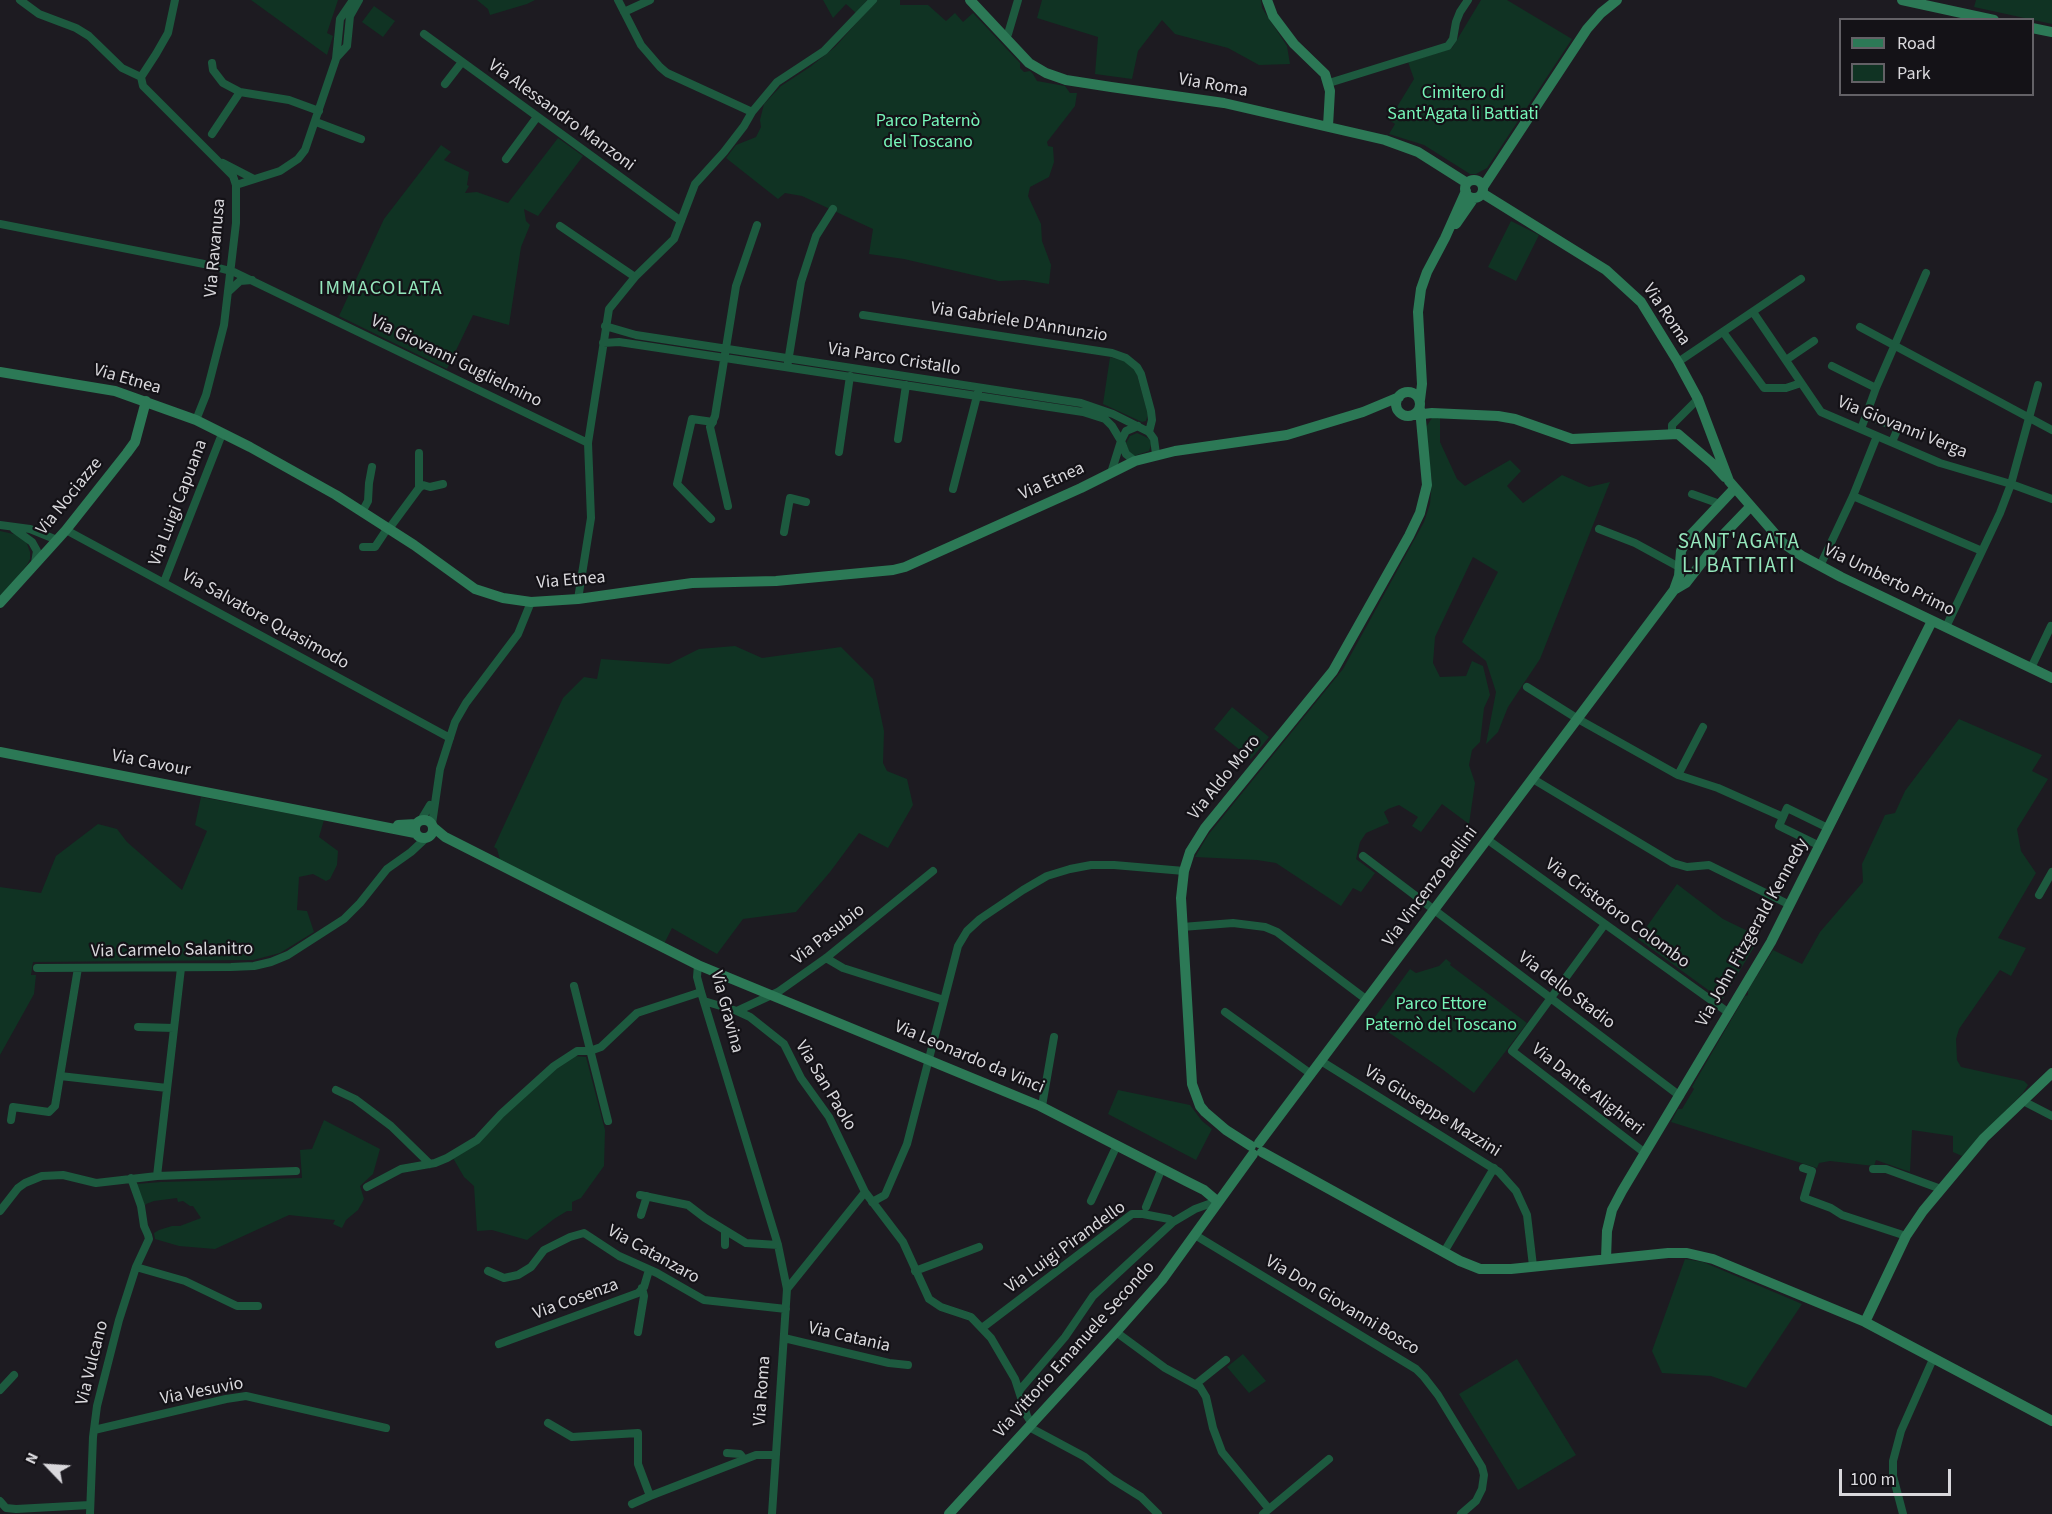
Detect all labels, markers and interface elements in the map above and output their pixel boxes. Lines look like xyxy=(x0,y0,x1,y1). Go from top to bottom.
legend xyxy=(1839,18,2034,96)
text: Road xyxy=(1897,31,1936,56)
street label: Via Alessandro Manzoni xyxy=(483,55,639,177)
text: Park xyxy=(1897,61,1931,86)
street label: Via Roma xyxy=(1177,69,1249,103)
park label: Cimitero di Sant'Agata li Battiati xyxy=(1387,83,1539,125)
park label: Parco Paternò del Toscano xyxy=(876,111,980,154)
street label: Via Ravanusa xyxy=(201,198,231,298)
district label: IMMACOLATA xyxy=(319,278,443,302)
street label: Via Roma xyxy=(1637,280,1695,350)
street label: Via Gabriele D'Annunzio xyxy=(929,298,1109,348)
street label: Via Giovanni Guglielmino xyxy=(367,311,545,413)
street label: Via Parco Cristallo xyxy=(826,339,962,381)
street label: Via Etnea xyxy=(91,360,163,400)
street label: Via Giovanni Verga xyxy=(1834,392,1970,464)
street label: Via Luigi Capuana xyxy=(145,437,213,569)
street label: Via Nociazze xyxy=(32,454,108,540)
street label: Via Etnea xyxy=(1016,458,1088,506)
district label: SANT'AGATA LI BATTIATI xyxy=(1678,530,1800,580)
street label: Via Umberto Primo xyxy=(1820,540,1958,622)
street label: Via Salvatore Quasimodo xyxy=(178,565,352,675)
street label: Via Etnea xyxy=(536,567,606,595)
street label: Via Aldo Moro xyxy=(1184,731,1266,825)
street label: Via Cavour xyxy=(110,746,192,782)
street label: Via Vincenzo Bellini xyxy=(1379,823,1483,951)
street label: Via John Fitzgerald Kennedy xyxy=(1692,835,1814,1031)
street label: Via Cristoforo Colombo xyxy=(1541,854,1693,974)
street label: Via Pasubio xyxy=(788,900,870,970)
street label: Via Carmelo Salanitro xyxy=(91,939,253,963)
street label: Via dello Stadio xyxy=(1513,947,1619,1035)
street label: Via Gravina xyxy=(705,969,747,1055)
park label: Parco Ettore Paternò del Toscano xyxy=(1365,994,1517,1036)
street label: Via Leonardo da Vinci xyxy=(891,1017,1047,1099)
street label: Via San Paolo xyxy=(790,1037,860,1135)
street label: Via Dante Alighieri xyxy=(1527,1039,1647,1141)
street label: Via Giuseppe Mazzini xyxy=(1360,1061,1504,1163)
street label: Via Luigi Pirandello xyxy=(1002,1197,1130,1299)
street label: Via Catanzaro xyxy=(603,1221,703,1289)
street label: Via Don Giovanni Bosco xyxy=(1261,1251,1423,1361)
street label: Via Vittorio Emanuele Secondo xyxy=(990,1257,1160,1443)
street label: Via Cosenza xyxy=(530,1275,622,1325)
street label: Via Catania xyxy=(806,1318,892,1358)
street label: Via Vulcano xyxy=(72,1319,114,1407)
street label: Via Roma xyxy=(750,1355,776,1427)
street label: Via Vesuvio xyxy=(159,1373,245,1411)
north arrow xyxy=(18,1436,78,1496)
text: N xyxy=(19,1449,44,1468)
scale bar xyxy=(1842,1457,1954,1495)
text: 100 m xyxy=(1850,1467,1895,1492)

